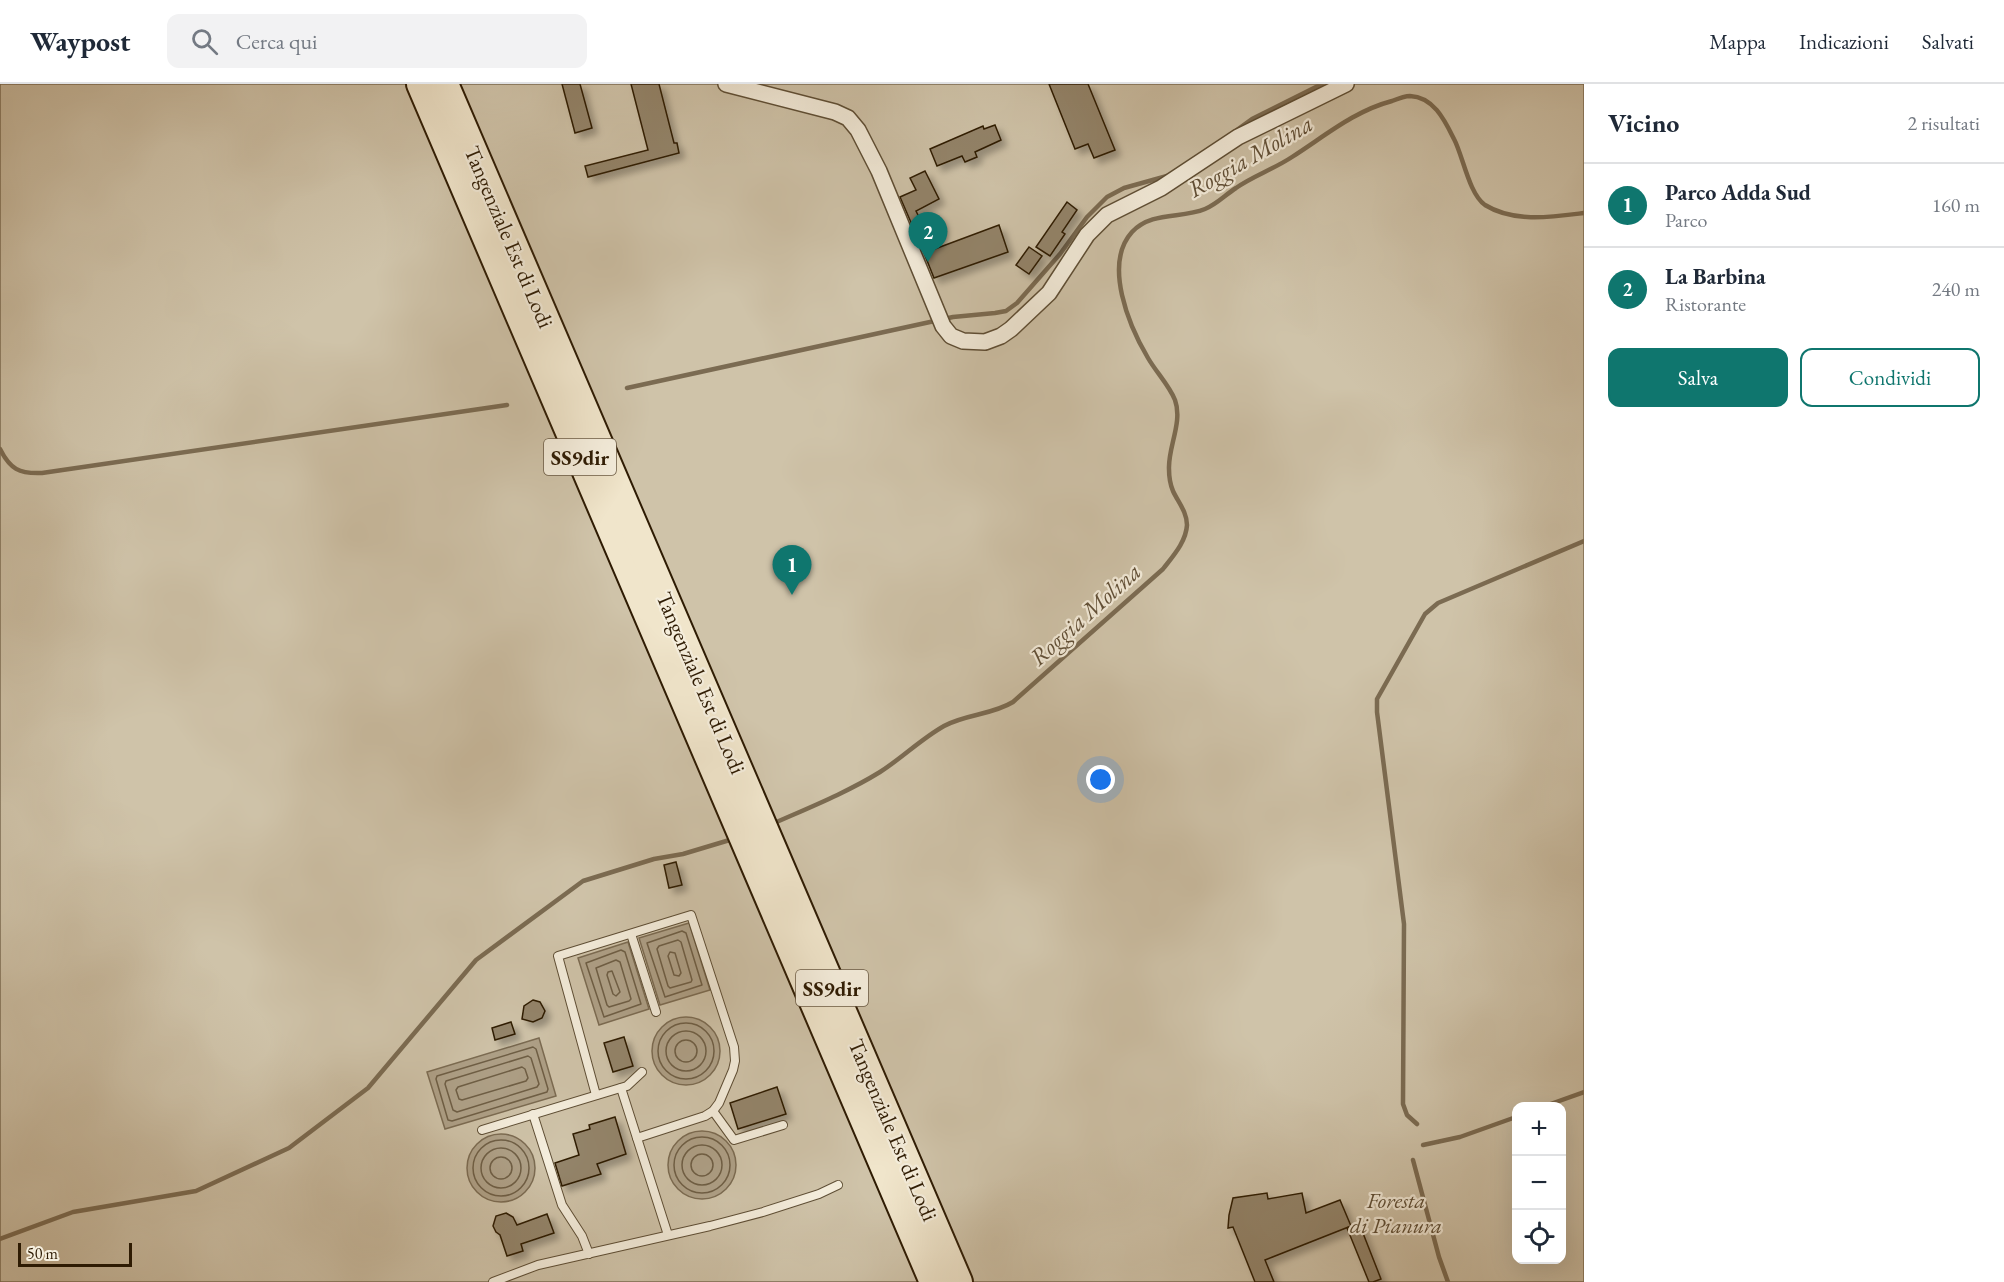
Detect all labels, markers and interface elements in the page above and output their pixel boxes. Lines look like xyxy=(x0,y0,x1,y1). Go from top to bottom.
search box xyxy=(167,14,587,68)
text: Waypost xyxy=(30,23,131,59)
icon: search xyxy=(188,25,221,58)
text: Cerca qui xyxy=(236,27,317,56)
text: Mappa xyxy=(1709,28,1766,55)
text: Indicazioni xyxy=(1799,28,1889,55)
text: Salvati xyxy=(1922,28,1974,55)
text: Vicino xyxy=(1608,106,1679,140)
water label: Roggia Molina xyxy=(1182,108,1318,204)
text: 2 risultati xyxy=(1908,110,1980,136)
street label: Tangenziale Est di Lodi xyxy=(457,141,561,333)
text: Parco Adda Sud xyxy=(1665,178,1811,207)
text: 1 xyxy=(1622,192,1633,218)
text: 160 m xyxy=(1932,192,1980,218)
text: Parco xyxy=(1665,207,1707,233)
pin: 2 xyxy=(908,212,948,262)
text: La Barbina xyxy=(1665,262,1766,291)
text: 2 xyxy=(1622,276,1633,302)
text: 240 m xyxy=(1932,276,1980,302)
text: Ristorante xyxy=(1665,291,1746,317)
button: Salva xyxy=(1608,348,1788,407)
button: Condividi xyxy=(1800,348,1980,407)
road number: SS9dir xyxy=(544,439,616,475)
pin: 1 xyxy=(772,546,812,595)
water label: Roggia Molina xyxy=(1023,556,1147,672)
street label: Tangenziale Est di Lodi xyxy=(649,587,753,779)
your location xyxy=(1086,765,1115,794)
road number: SS9dir xyxy=(796,970,868,1006)
street label: Tangenziale Est di Lodi xyxy=(841,1034,945,1226)
map controls xyxy=(1512,1102,1566,1264)
button: + xyxy=(1512,1102,1566,1156)
button: − xyxy=(1512,1156,1566,1210)
park label: Foresta di Pianura xyxy=(1350,1186,1442,1240)
button: locate xyxy=(1512,1210,1566,1264)
scale bar xyxy=(18,1240,132,1268)
text: 50 m xyxy=(27,1243,58,1264)

